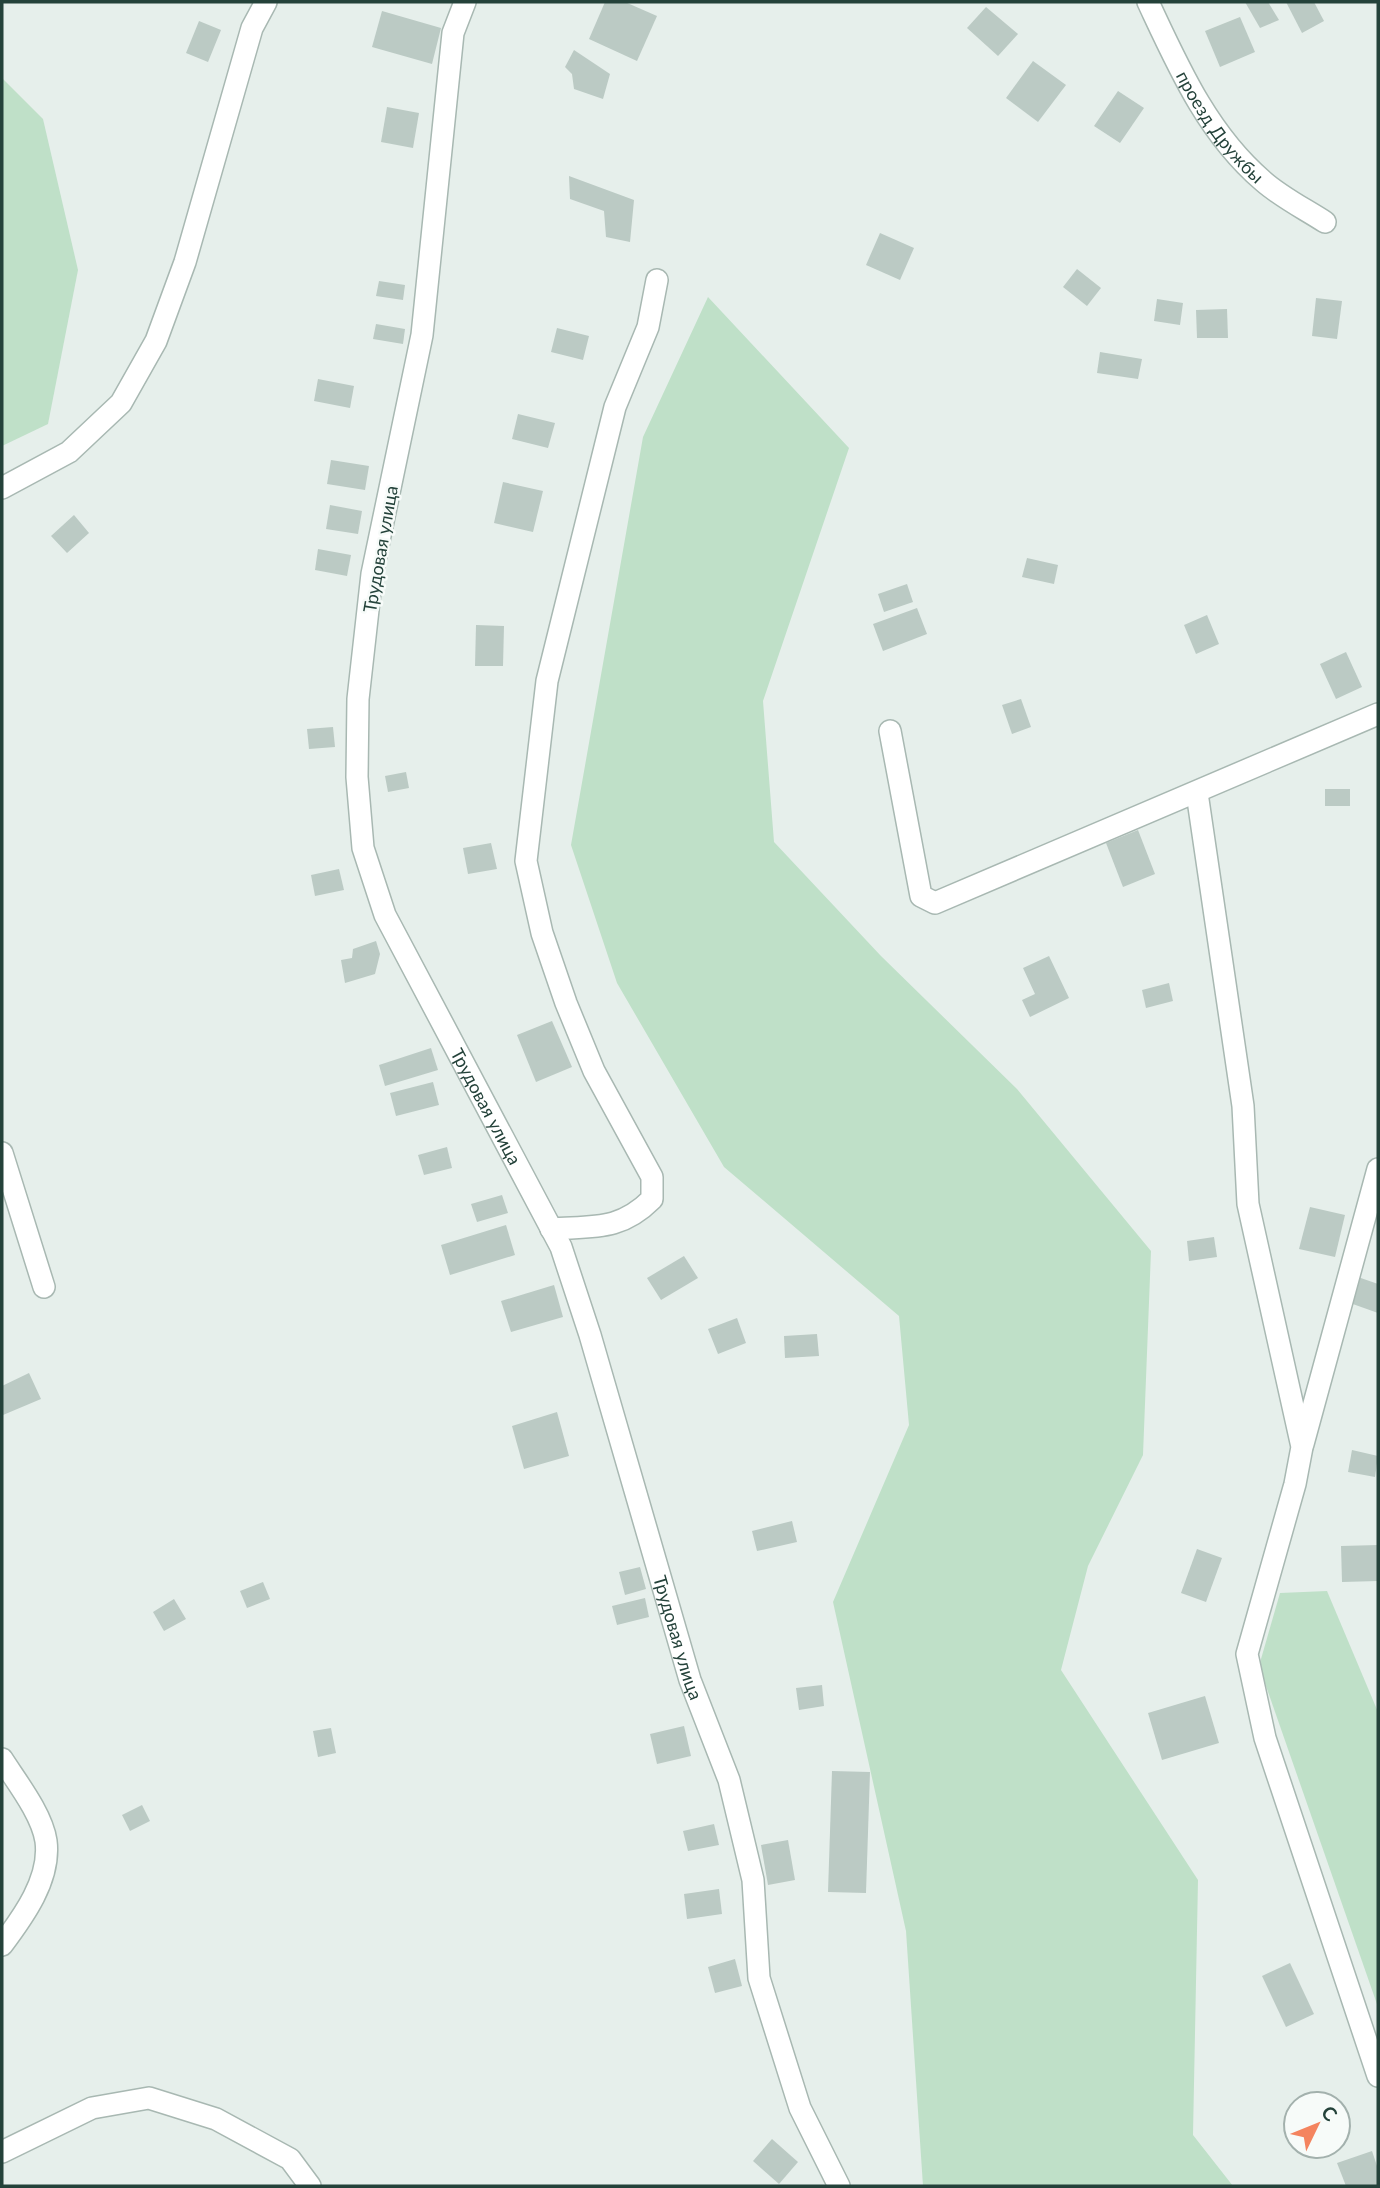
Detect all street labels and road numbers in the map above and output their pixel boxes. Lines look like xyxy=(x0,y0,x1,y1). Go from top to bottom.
street label: проезд Дружбы xyxy=(1172,67,1269,188)
street label: Трудовая улица xyxy=(358,484,402,614)
street label: Трудовая улица xyxy=(447,1044,526,1168)
street label: Трудовая улица xyxy=(649,1573,708,1703)

